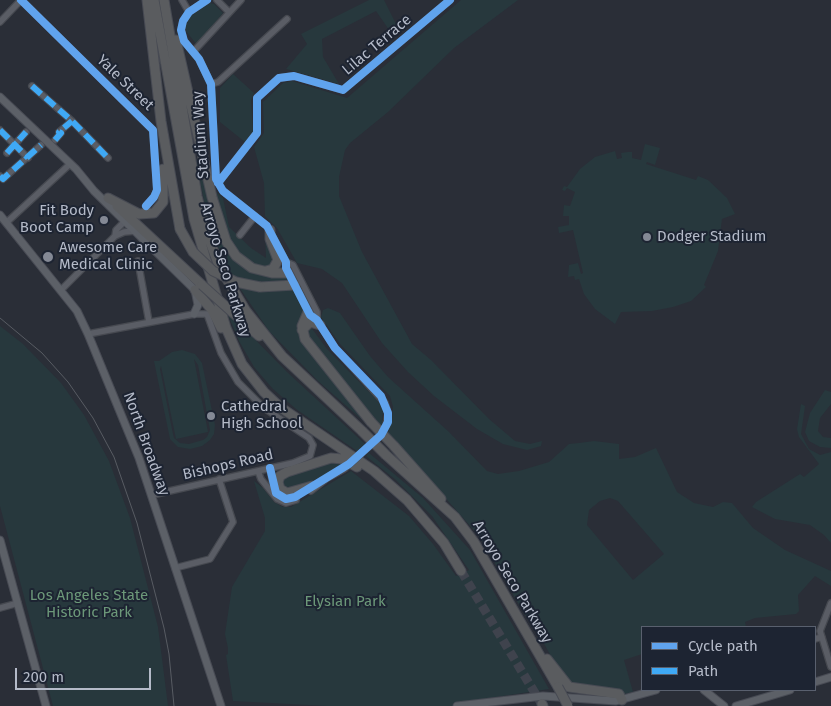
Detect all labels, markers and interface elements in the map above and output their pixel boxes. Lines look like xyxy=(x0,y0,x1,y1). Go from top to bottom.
street label: Lilac Terrace xyxy=(339,11,415,79)
street label: Yale Street xyxy=(93,51,157,115)
street label: Stadium Way xyxy=(189,91,213,179)
street label: Arroyo Seco Parkway xyxy=(196,201,254,339)
place label: Fit Body Boot Camp xyxy=(20,202,94,237)
marker: Fit Body Boot Camp xyxy=(98,214,110,226)
place label: Dodger Stadium xyxy=(657,228,766,246)
marker: Dodger Stadium xyxy=(641,231,653,243)
place label: Awesome Care Medical Clinic xyxy=(59,239,157,274)
marker: Awesome Care Medical Clinic xyxy=(41,250,55,264)
street label: North Broadway xyxy=(119,390,173,498)
place label: Cathedral High School xyxy=(221,398,302,433)
marker: Cathedral High School xyxy=(205,410,217,422)
street label: Bishops Road xyxy=(181,446,275,484)
street label: Arroyo Seco Parkway xyxy=(468,517,556,647)
park label: Los Angeles State Historic Park xyxy=(30,587,148,622)
park label: Elysian Park xyxy=(304,593,386,611)
legend xyxy=(641,626,816,691)
text: Cycle path xyxy=(688,637,758,655)
scale bar xyxy=(18,658,154,690)
text: Path xyxy=(688,662,718,680)
text: 200 m xyxy=(23,668,64,686)

